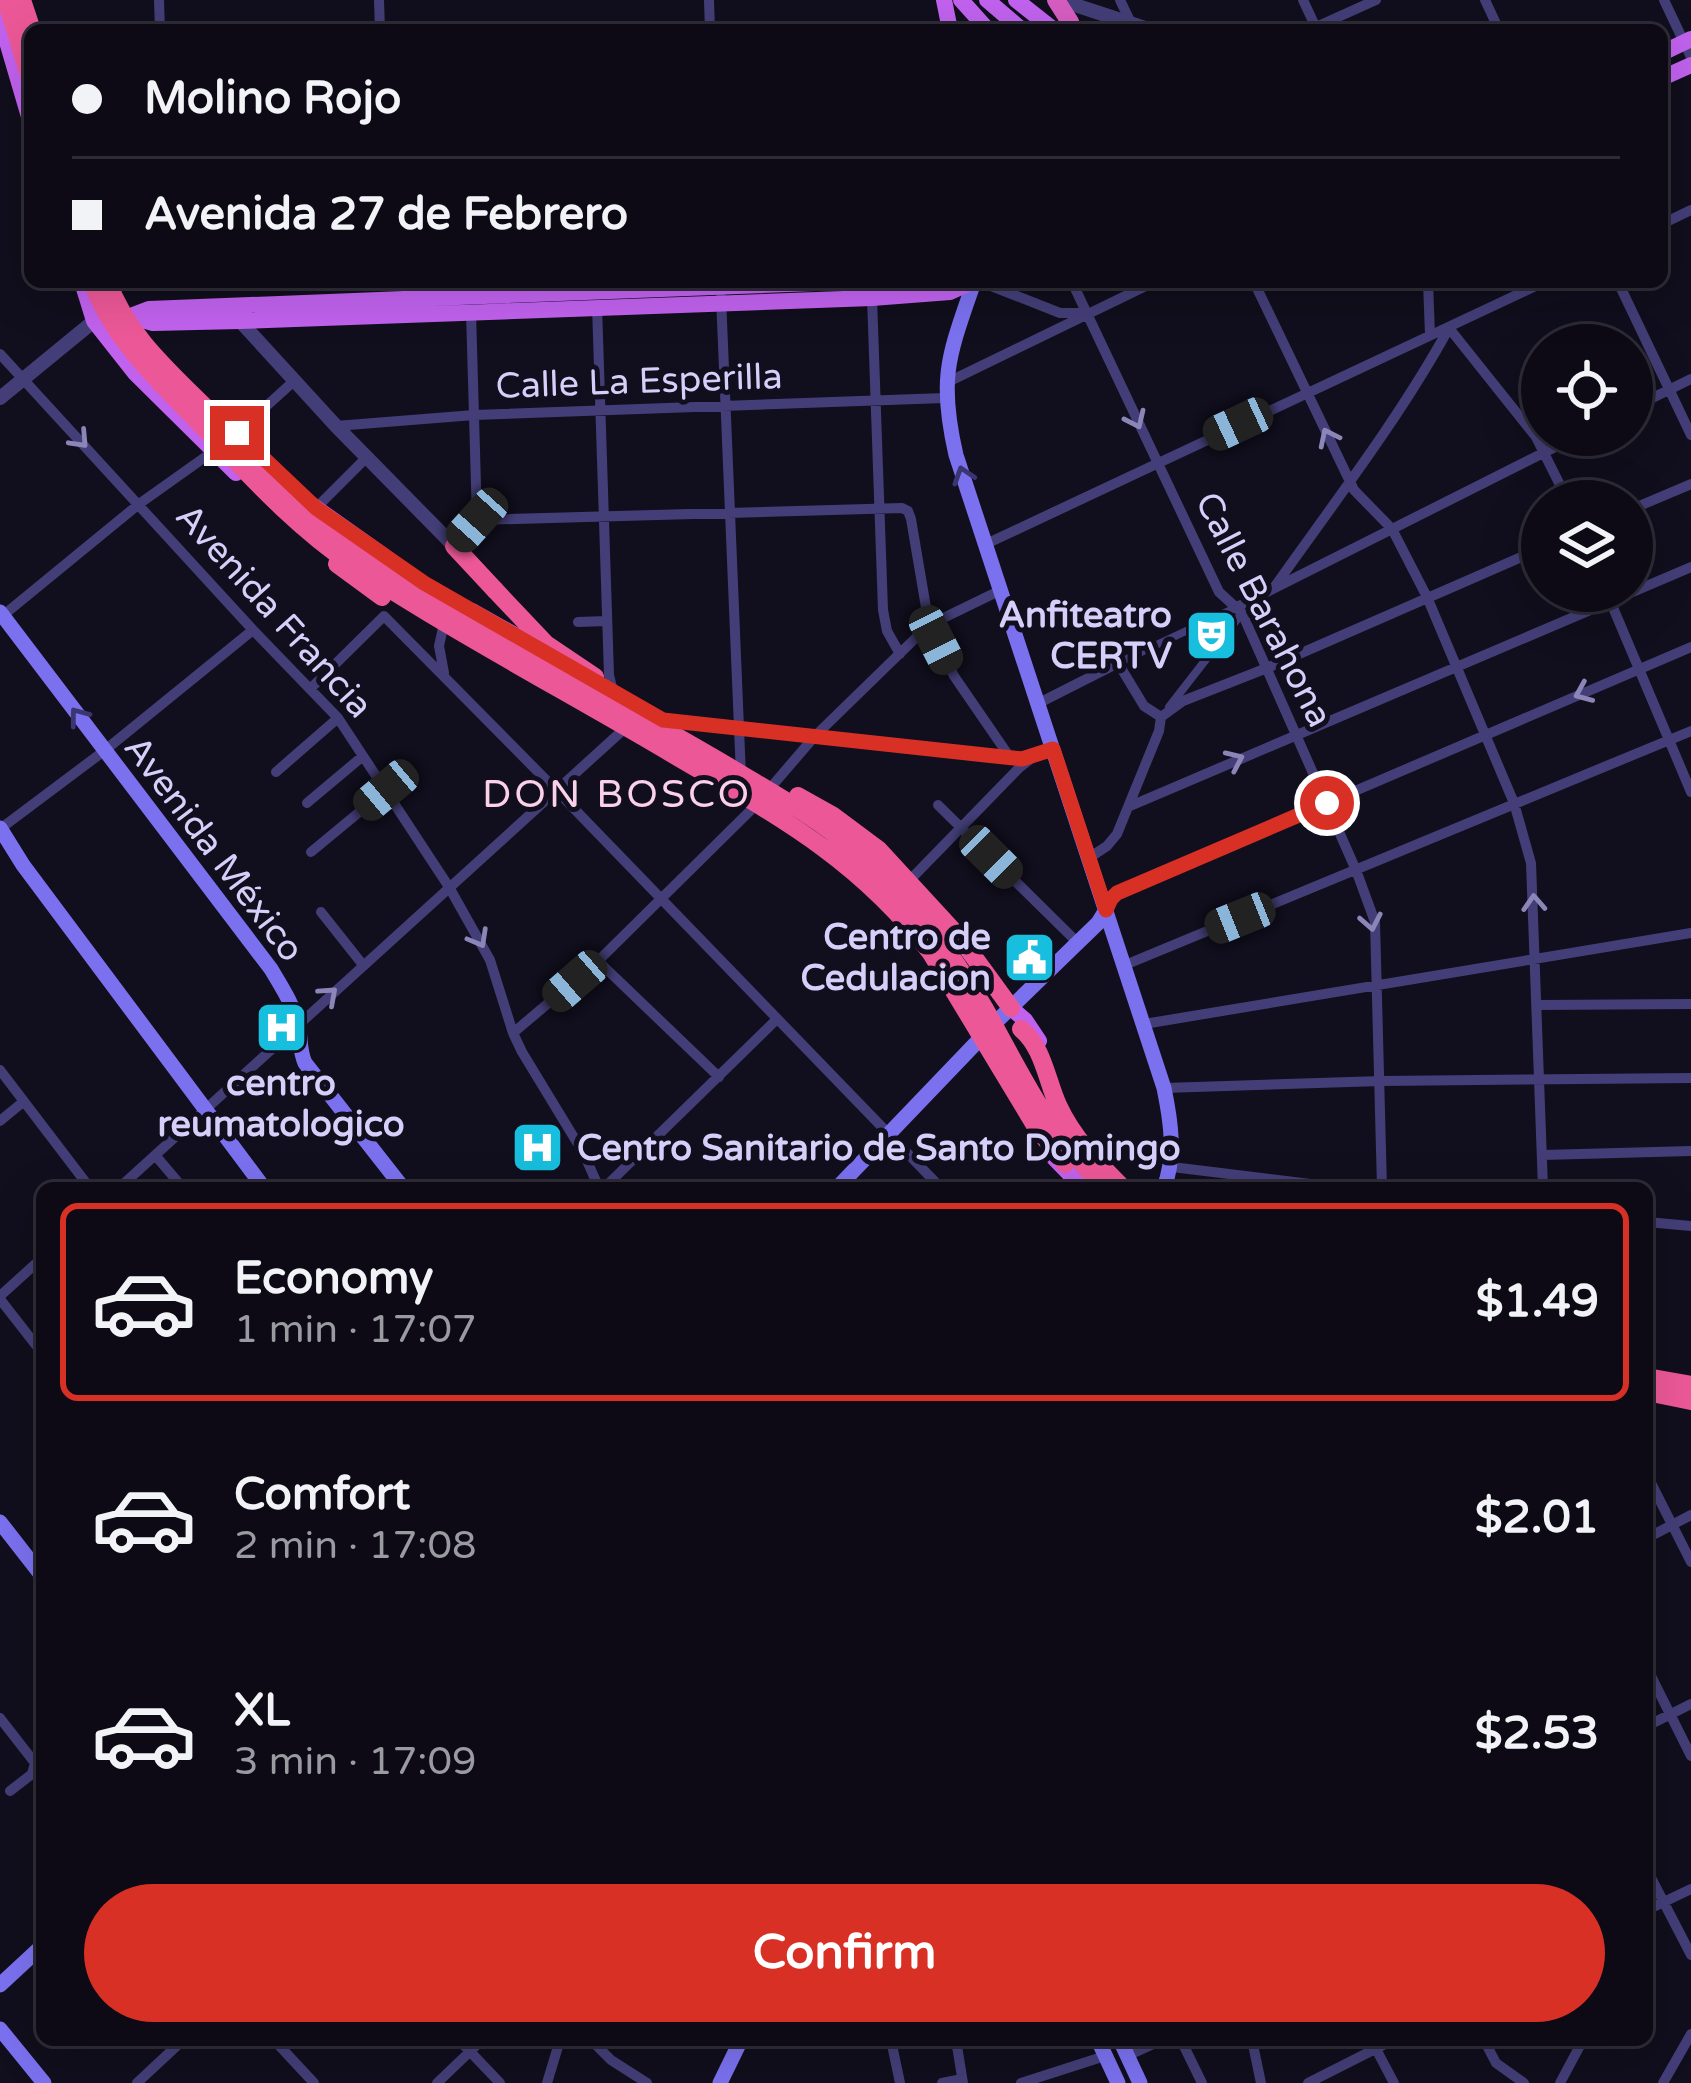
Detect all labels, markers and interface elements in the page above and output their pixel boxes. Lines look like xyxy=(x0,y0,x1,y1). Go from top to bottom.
text: Molino Rojo xyxy=(144,72,401,126)
text: Avenida 27 de Febrero xyxy=(144,188,628,242)
map controls xyxy=(1521,324,1653,612)
button: locate xyxy=(1521,324,1653,456)
street label: Calle La Esperilla xyxy=(495,355,783,408)
car xyxy=(1198,392,1278,456)
route end xyxy=(210,406,264,460)
one-way arrow xyxy=(1122,407,1145,429)
one-way arrow xyxy=(66,426,87,447)
one-way arrow xyxy=(1319,428,1342,450)
one-way arrow xyxy=(952,466,977,487)
button: layers xyxy=(1521,480,1653,612)
car xyxy=(440,481,514,559)
street label: Calle Barahona xyxy=(1186,485,1341,734)
street label: Avenida Francia xyxy=(166,495,381,727)
place label: Anfiteatro CERTV xyxy=(998,594,1172,678)
car xyxy=(904,600,968,680)
theatre icon: Anfiteatro CERTV xyxy=(1183,607,1239,663)
one-way arrow xyxy=(1574,679,1595,703)
one-way arrow xyxy=(70,708,92,729)
street label: Avenida México xyxy=(115,727,313,970)
one-way arrow xyxy=(1223,751,1245,775)
car xyxy=(347,753,425,827)
district label: DON BOSCO xyxy=(482,771,752,818)
route start xyxy=(1300,776,1354,830)
car xyxy=(953,819,1029,895)
car xyxy=(1200,888,1280,948)
one-way arrow xyxy=(1521,893,1547,912)
one-way arrow xyxy=(1357,911,1383,931)
place label: Centro de Cedulacion xyxy=(800,916,991,1000)
one-way arrow xyxy=(465,927,488,948)
public building icon: Centro de Cedulacion xyxy=(1002,929,1058,985)
car xyxy=(536,944,614,1018)
one-way arrow xyxy=(315,988,337,1009)
hospital icon: centro reumatologico xyxy=(253,999,309,1055)
place label: centro reumatologico xyxy=(157,1062,405,1146)
hospital icon: Centro Sanitario de Santo Domingo xyxy=(510,1119,566,1175)
place label: Centro Sanitario de Santo Domingo xyxy=(577,1127,1181,1170)
icon: car xyxy=(90,1248,198,1356)
text: Economy xyxy=(234,1252,433,1306)
text: $1.49 xyxy=(1476,1275,1599,1329)
text: 1 min · 17:07 xyxy=(234,1306,476,1353)
icon: car xyxy=(90,1464,198,1572)
text: Comfort xyxy=(234,1468,410,1522)
text: $2.01 xyxy=(1475,1491,1599,1545)
text: 2 min · 17:08 xyxy=(234,1522,476,1569)
icon: car xyxy=(90,1680,198,1788)
text: XL xyxy=(234,1684,290,1738)
text: $2.53 xyxy=(1475,1707,1599,1761)
text: 3 min · 17:09 xyxy=(234,1738,476,1785)
button: Confirm xyxy=(84,1884,1605,2022)

